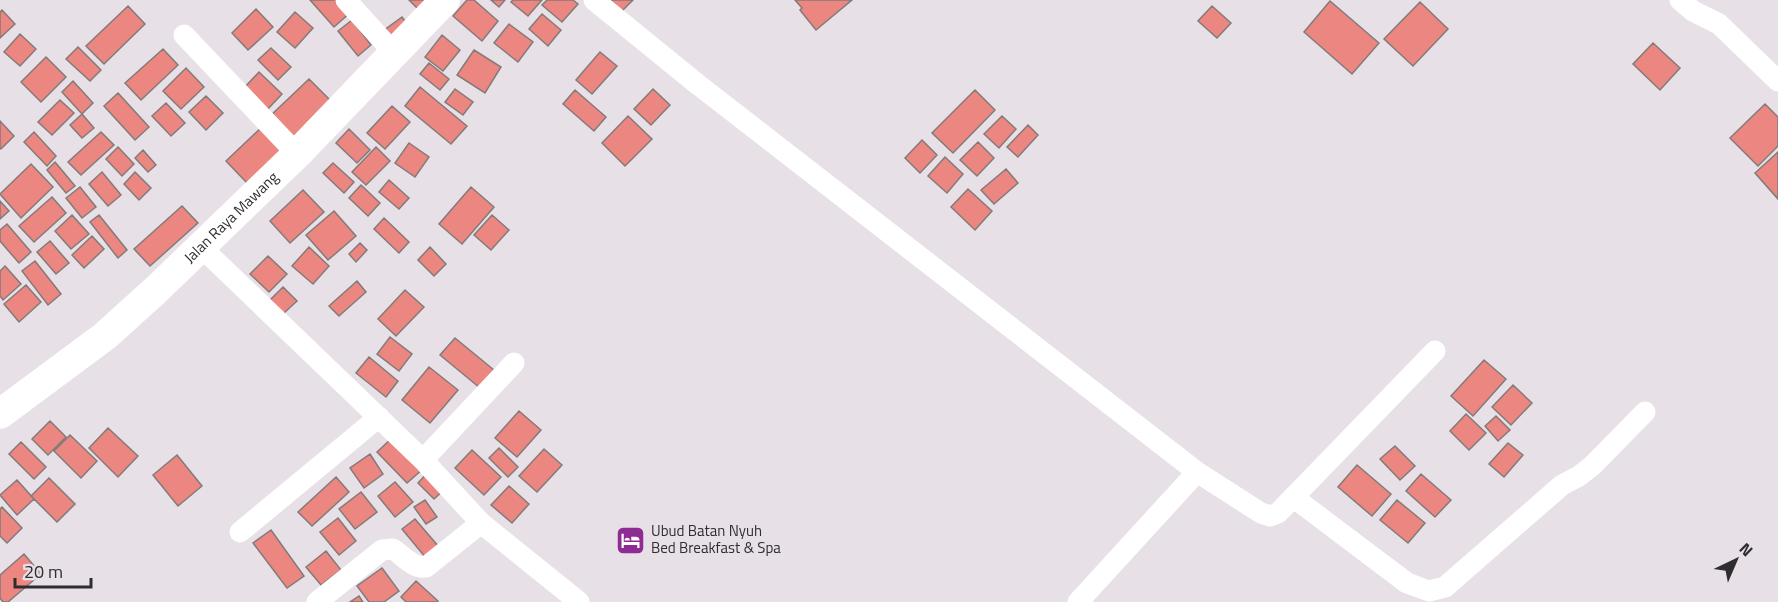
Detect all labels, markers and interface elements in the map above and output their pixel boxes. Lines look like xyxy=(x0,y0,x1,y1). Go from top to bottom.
street label: Jalan Raya Mawang xyxy=(178,166,284,268)
place label: Ubud Batan Nyuh Bed Breakfast & Spa xyxy=(651,519,781,559)
hotel icon: Ubud Batan Nyuh Bed Breakfast & Spa xyxy=(614,524,646,556)
north arrow xyxy=(1706,530,1766,590)
text: N xyxy=(1734,537,1759,562)
scale bar xyxy=(15,551,92,589)
text: 20 m xyxy=(24,558,63,585)

